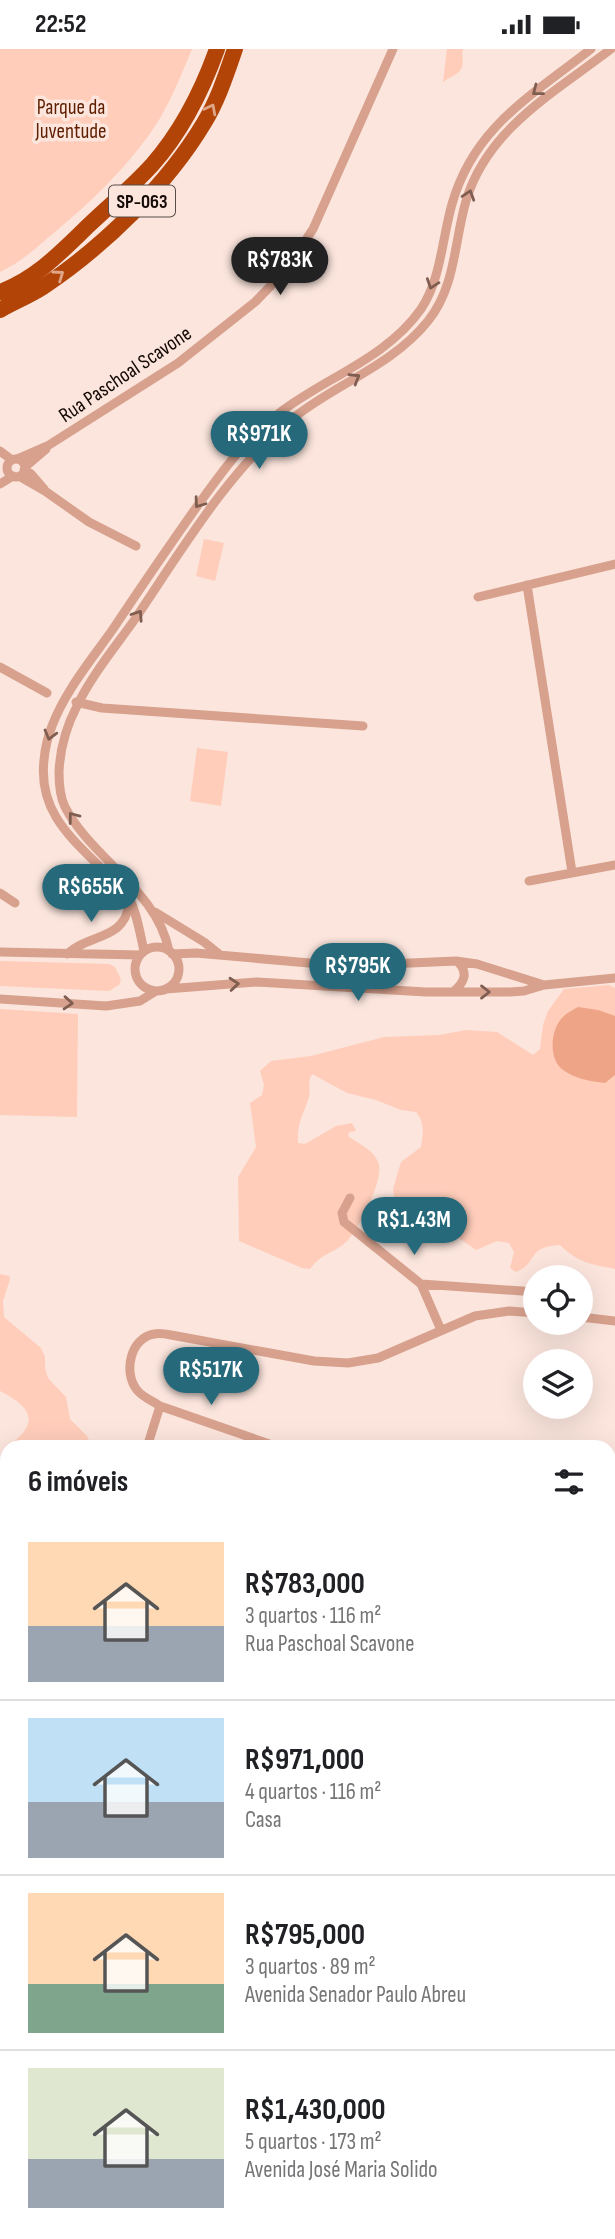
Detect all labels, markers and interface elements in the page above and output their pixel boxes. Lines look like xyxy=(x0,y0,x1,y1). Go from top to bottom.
text: 22:52 xyxy=(35,9,86,40)
one-way arrow xyxy=(533,83,545,96)
park label: Parque da Juventude xyxy=(34,95,107,144)
one-way arrow xyxy=(203,104,217,116)
road number: SP-063 xyxy=(109,185,175,217)
one-way arrow xyxy=(460,189,475,201)
pin: R$783K xyxy=(223,237,337,297)
text: R$783K xyxy=(247,246,313,274)
one-way arrow xyxy=(51,271,64,284)
one-way arrow xyxy=(426,277,440,289)
street label: Rua Paschoal Scavone xyxy=(54,321,196,428)
one-way arrow xyxy=(347,373,360,386)
pin: R$971K xyxy=(202,411,316,471)
text: R$971K xyxy=(227,420,291,448)
one-way arrow xyxy=(195,495,208,508)
one-way arrow xyxy=(129,610,142,623)
one-way arrow xyxy=(44,729,58,741)
one-way arrow xyxy=(69,813,81,825)
pin: R$655K xyxy=(34,865,148,924)
text: R$655K xyxy=(58,873,124,901)
pin: R$795K xyxy=(301,943,415,1003)
text: R$795K xyxy=(325,952,391,980)
one-way arrow xyxy=(229,977,240,992)
one-way arrow xyxy=(481,984,491,1000)
one-way arrow xyxy=(63,996,74,1011)
pin: R$1.43M xyxy=(349,1197,479,1257)
text: R$1.43M xyxy=(377,1206,451,1234)
map controls xyxy=(523,1265,593,1419)
button: locate xyxy=(523,1265,593,1335)
pin: R$517K xyxy=(154,1347,268,1407)
button: layers xyxy=(523,1349,593,1419)
text: R$517K xyxy=(179,1356,243,1384)
icon: filters xyxy=(550,1463,588,1501)
text: 6 imóveis xyxy=(28,1464,128,1500)
text: R$783,000 xyxy=(245,1566,365,1602)
icon: home xyxy=(84,1570,168,1654)
text: 3 quartos · 116 m² xyxy=(245,1602,381,1630)
text: Rua Paschoal Scavone xyxy=(245,1630,414,1658)
text: R$971,000 xyxy=(245,1742,364,1778)
icon: home xyxy=(84,1746,168,1830)
text: 4 quartos · 116 m² xyxy=(245,1778,381,1806)
text: Casa xyxy=(245,1806,282,1834)
text: R$795,000 xyxy=(245,1917,365,1953)
icon: home xyxy=(84,1921,168,2005)
text: 3 quartos · 89 m² xyxy=(245,1953,376,1981)
text: Avenida Senador Paulo Abreu xyxy=(245,1981,466,2009)
text: R$1,430,000 xyxy=(245,2092,385,2128)
icon: home xyxy=(84,2096,168,2180)
text: 5 quartos · 173 m² xyxy=(245,2128,382,2156)
text: Avenida José Maria Solido xyxy=(245,2156,438,2184)

